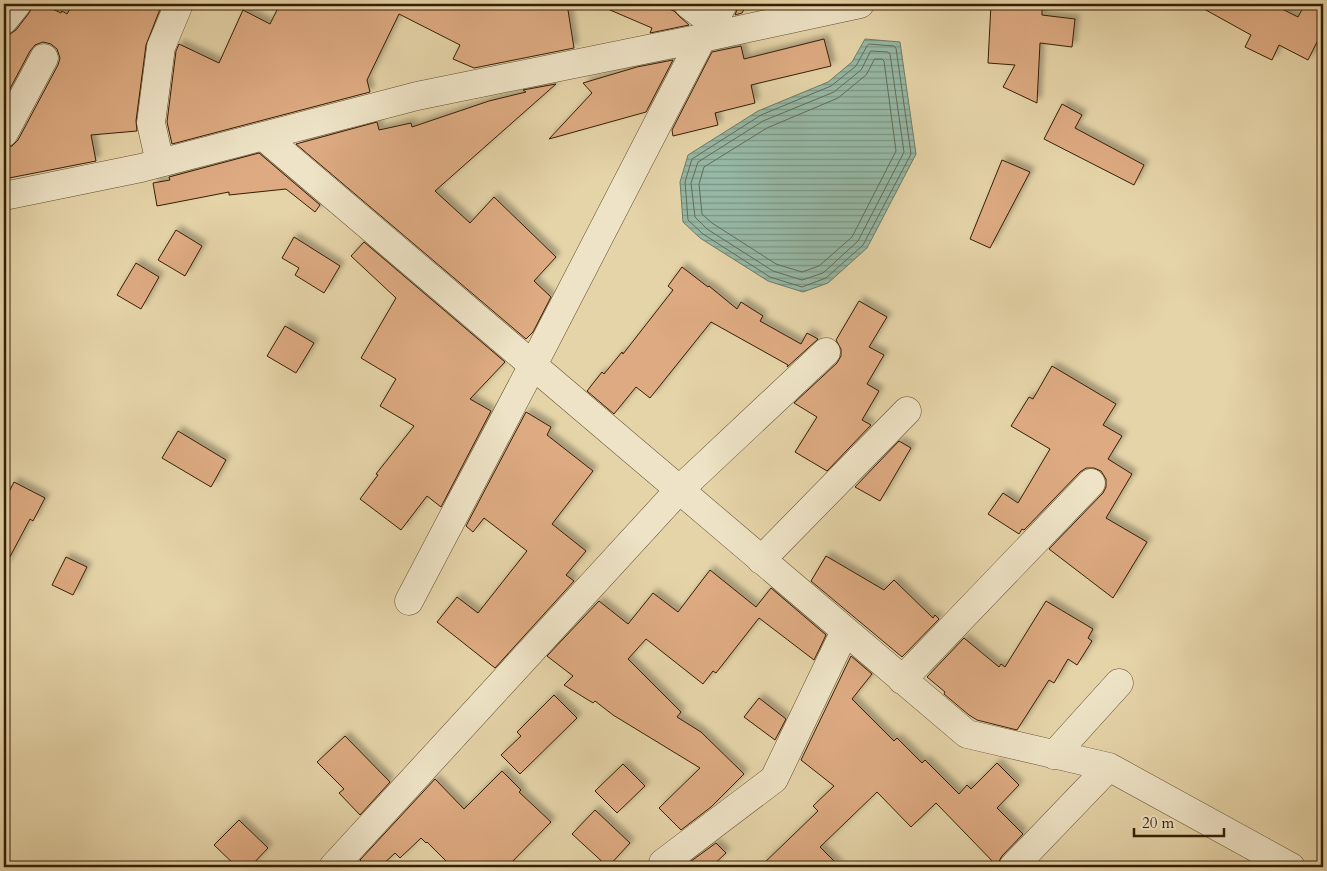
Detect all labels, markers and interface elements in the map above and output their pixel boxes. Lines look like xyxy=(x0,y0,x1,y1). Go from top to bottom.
scale bar xyxy=(1134,806,1224,838)
text: 20 m xyxy=(1142,813,1174,833)

